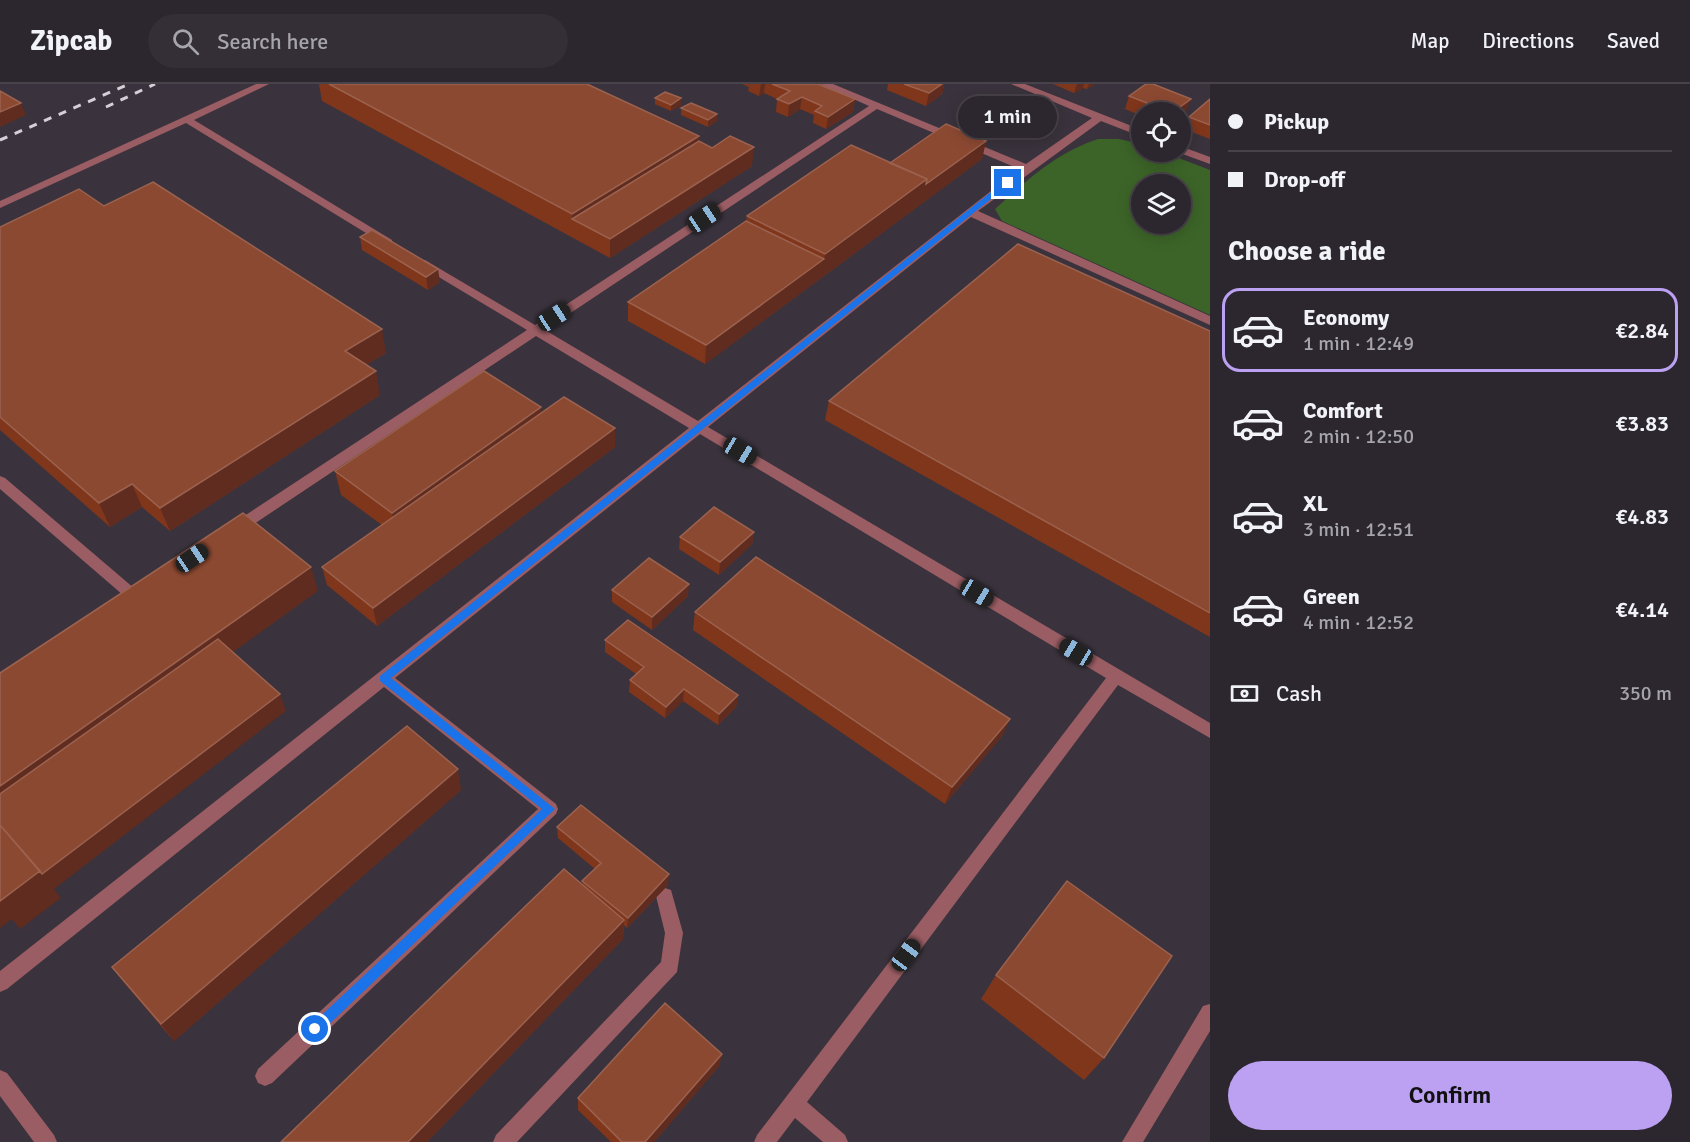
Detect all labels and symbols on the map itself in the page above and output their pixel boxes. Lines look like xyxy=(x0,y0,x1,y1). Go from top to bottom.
callout: 1 min xyxy=(958,96,1058,138)
route end xyxy=(994,169,1021,196)
car xyxy=(684,200,724,236)
car xyxy=(534,300,574,334)
car xyxy=(720,434,760,468)
car xyxy=(172,540,212,576)
car xyxy=(957,576,997,610)
car xyxy=(1056,635,1096,669)
car xyxy=(888,935,924,975)
route start xyxy=(301,1015,328,1042)

